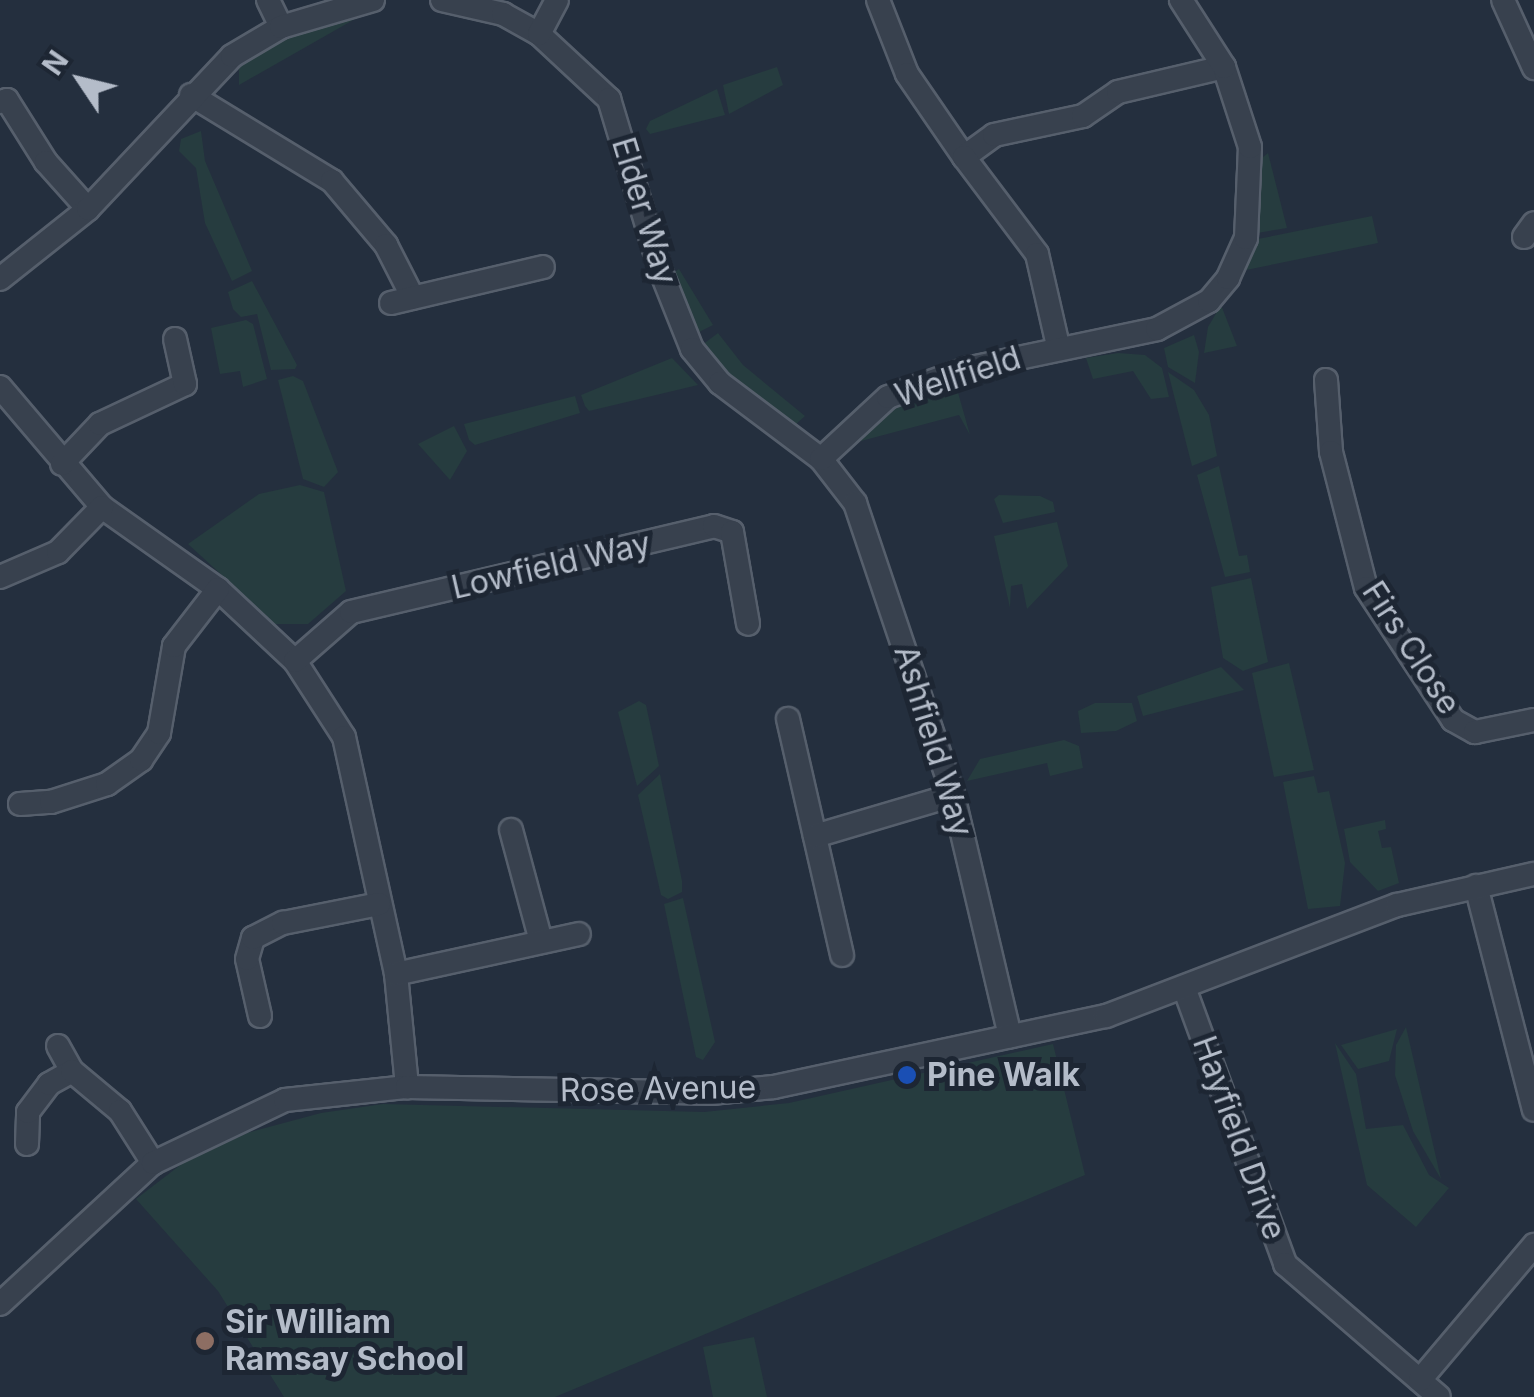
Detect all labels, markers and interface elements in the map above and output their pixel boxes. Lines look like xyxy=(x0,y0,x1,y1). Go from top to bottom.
north arrow xyxy=(30,30,130,130)
text: N xyxy=(35,44,75,81)
street label: Elder Way xyxy=(603,133,685,289)
street label: Wellfield xyxy=(890,339,1026,415)
street label: Lowfield Way xyxy=(448,524,654,608)
street label: Firs Close xyxy=(1354,574,1468,722)
street label: Ashfield Way xyxy=(886,641,980,841)
street label: Hayfield Drive xyxy=(1184,1031,1294,1245)
place label: Pine Walk xyxy=(927,1056,1080,1094)
marker: Pine Walk xyxy=(896,1064,918,1086)
street label: Rose Avenue xyxy=(560,1068,756,1110)
place label: Sir William Ramsay School xyxy=(225,1304,464,1379)
marker: Sir William Ramsay School xyxy=(194,1330,216,1352)

